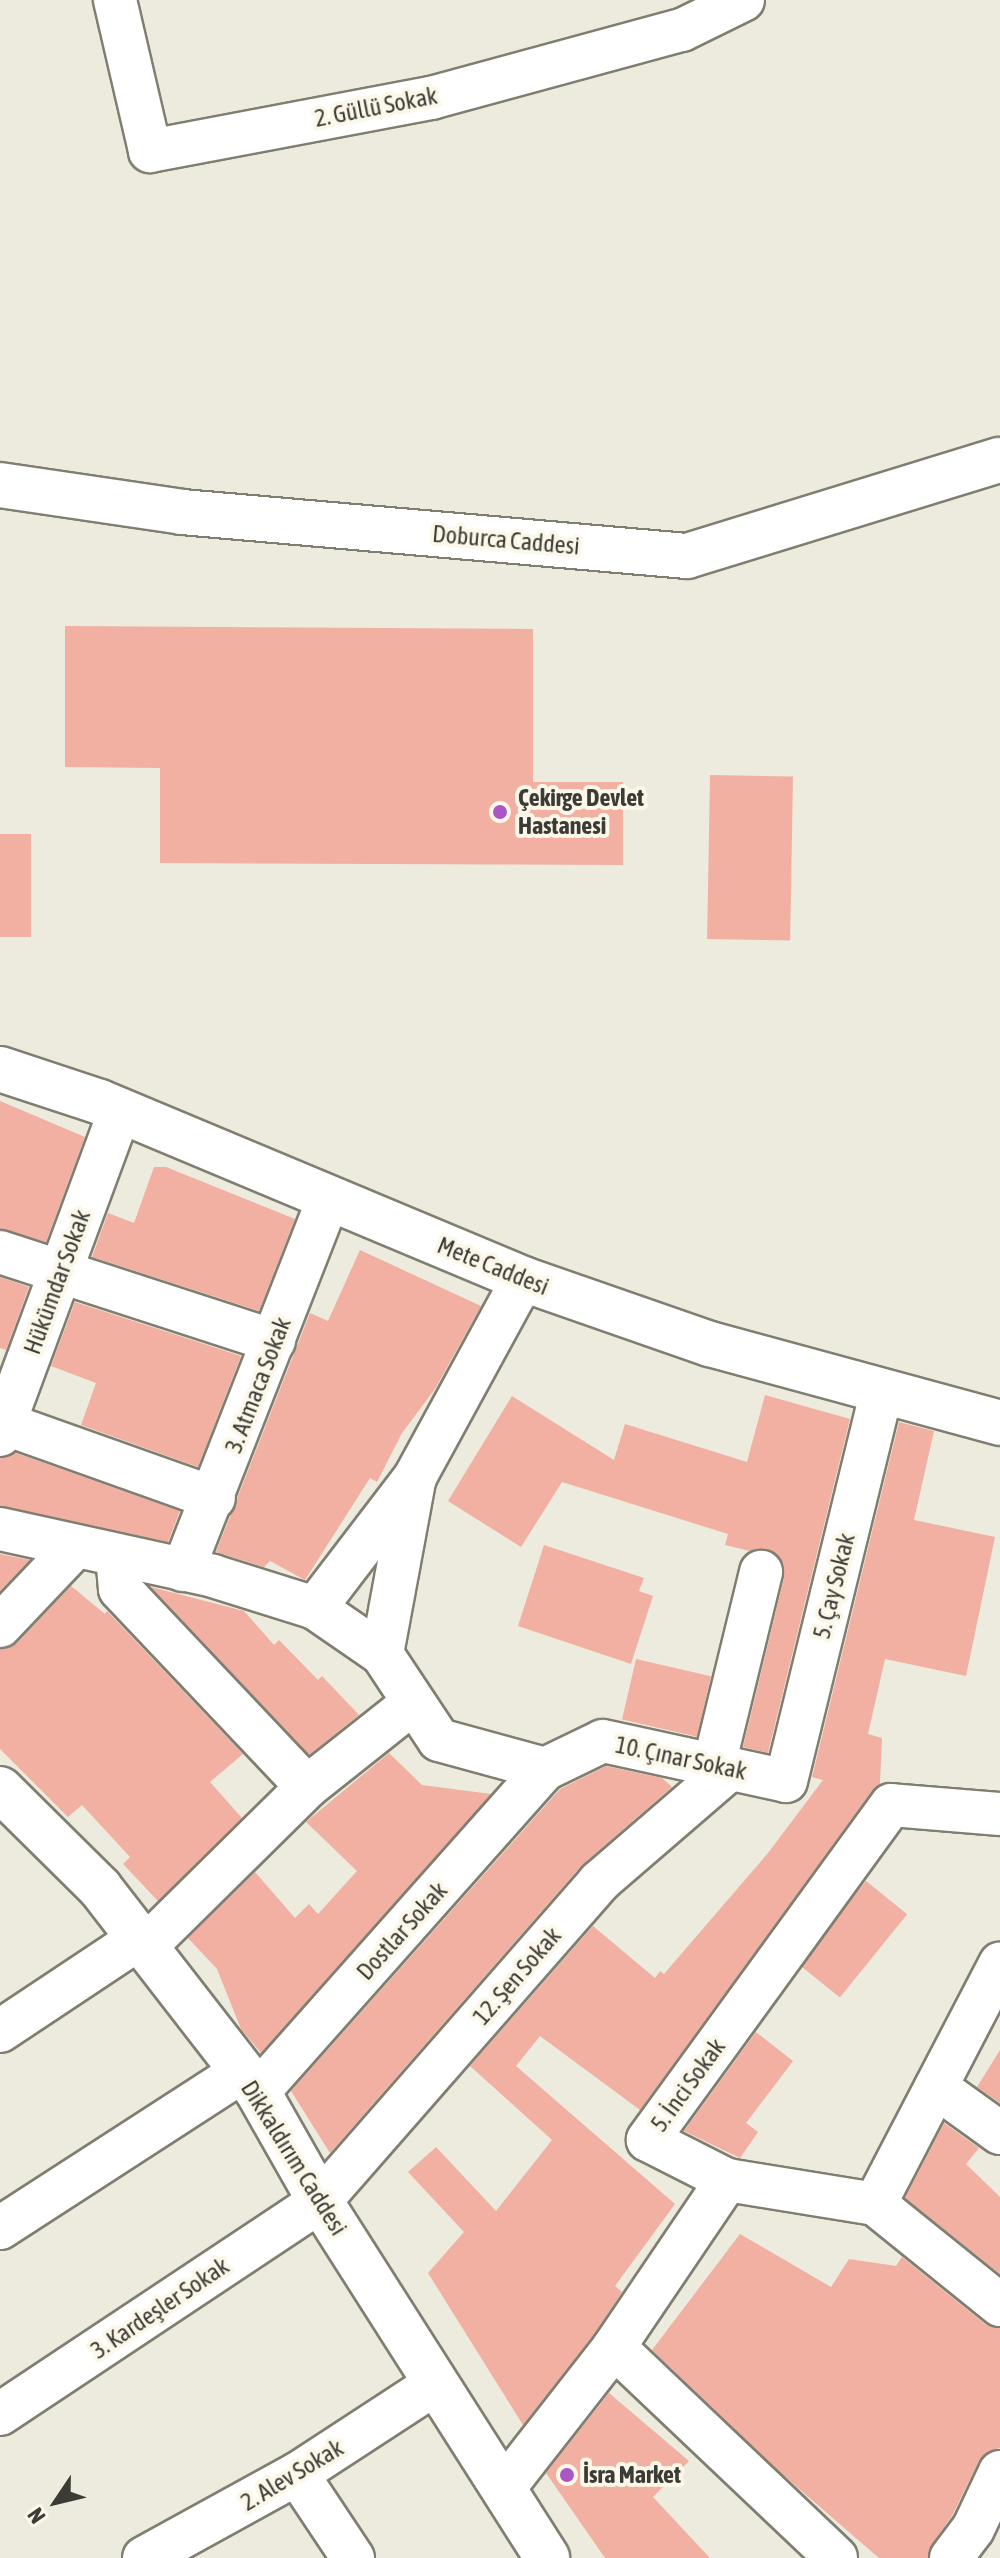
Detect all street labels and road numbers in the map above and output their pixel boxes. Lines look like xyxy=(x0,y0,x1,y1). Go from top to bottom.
street label: 2. Güllü Sokak xyxy=(312,81,440,133)
street label: Doburca Caddesi xyxy=(431,519,581,561)
street label: Hükümdar Sokak xyxy=(18,1206,96,1358)
street label: Mete Caddesi xyxy=(433,1231,553,1301)
street label: 3. Atmaca Sokak xyxy=(219,1313,297,1457)
street label: 5. Çay Sokak xyxy=(807,1530,861,1642)
street label: 10. Çınar Sokak xyxy=(613,1730,749,1786)
street label: Dostlar Sokak xyxy=(351,1876,453,1986)
street label: 12. Şen Sokak xyxy=(467,1921,567,2031)
street label: 5. İnci Sokak xyxy=(645,2033,731,2137)
street label: Dikkaldırım Caddesi xyxy=(235,2075,353,2241)
street label: 3. Kardeşler Sokak xyxy=(86,2251,234,2365)
street label: 2. Alev Sokak xyxy=(236,2433,348,2517)

